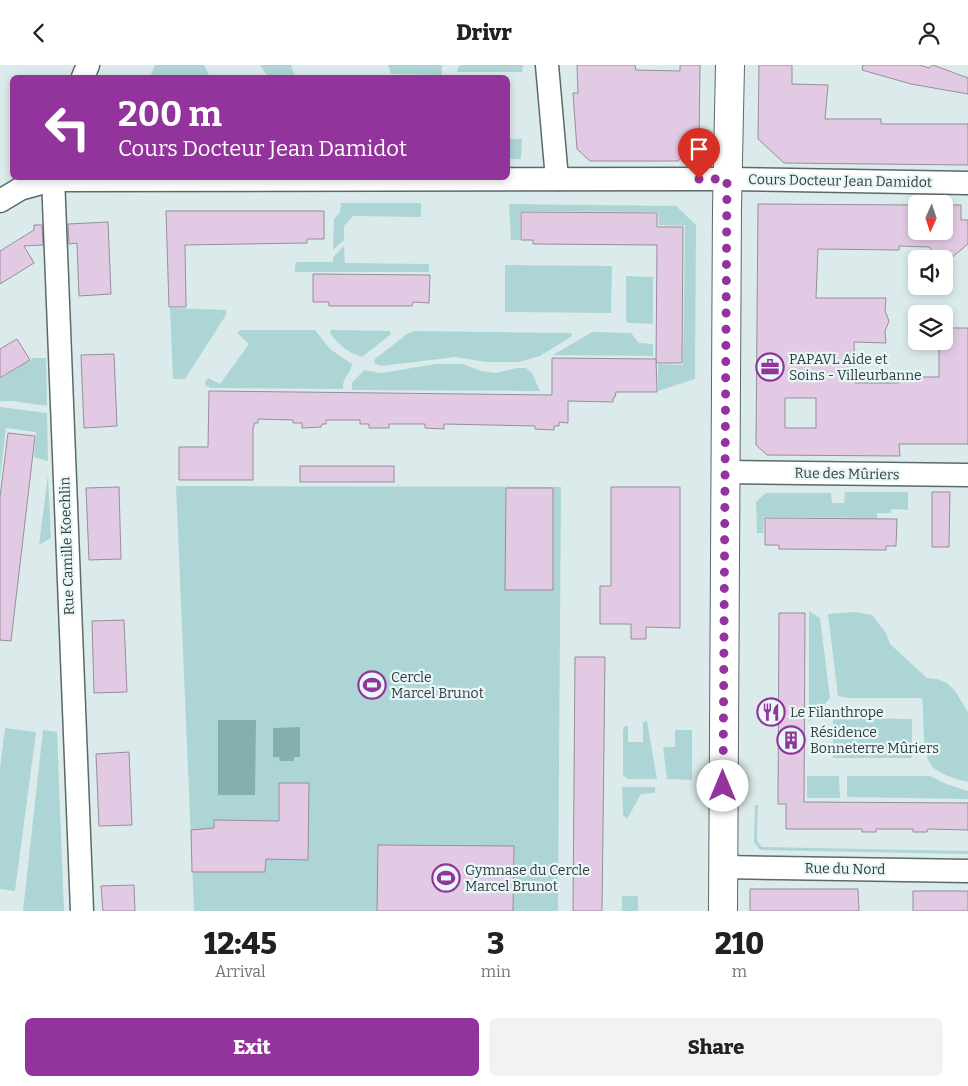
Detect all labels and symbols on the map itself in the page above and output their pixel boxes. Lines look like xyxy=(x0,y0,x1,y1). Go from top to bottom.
pin xyxy=(678,128,720,179)
street label: Cours Docteur Jean Damidot xyxy=(748,171,932,191)
north arrow xyxy=(908,195,952,240)
place label: PAPAVL Aide et Soins - Villeurbanne xyxy=(789,351,922,384)
office icon: PAPAVL Aide et Soins - Villeurbanne xyxy=(755,352,785,382)
street label: Rue des Mûriers xyxy=(794,465,900,483)
street label: Rue Camille Koechlin xyxy=(56,476,78,615)
place label: Cercle Marcel Brunot xyxy=(391,669,484,702)
sports icon: Cercle Marcel Brunot xyxy=(357,670,387,700)
restaurant icon: Le Filanthrope xyxy=(756,697,786,727)
place label: Le Filanthrope xyxy=(790,704,884,721)
place label: Résidence Bonneterre Mûriers xyxy=(810,724,939,757)
building icon: Résidence Bonneterre Mûriers xyxy=(776,725,806,755)
position arrow xyxy=(696,759,748,811)
street label: Rue du Nord xyxy=(804,860,886,878)
place label: Gymnase du Cercle Marcel Brunot xyxy=(465,862,590,895)
sports icon: Gymnase du Cercle Marcel Brunot xyxy=(431,863,461,893)

